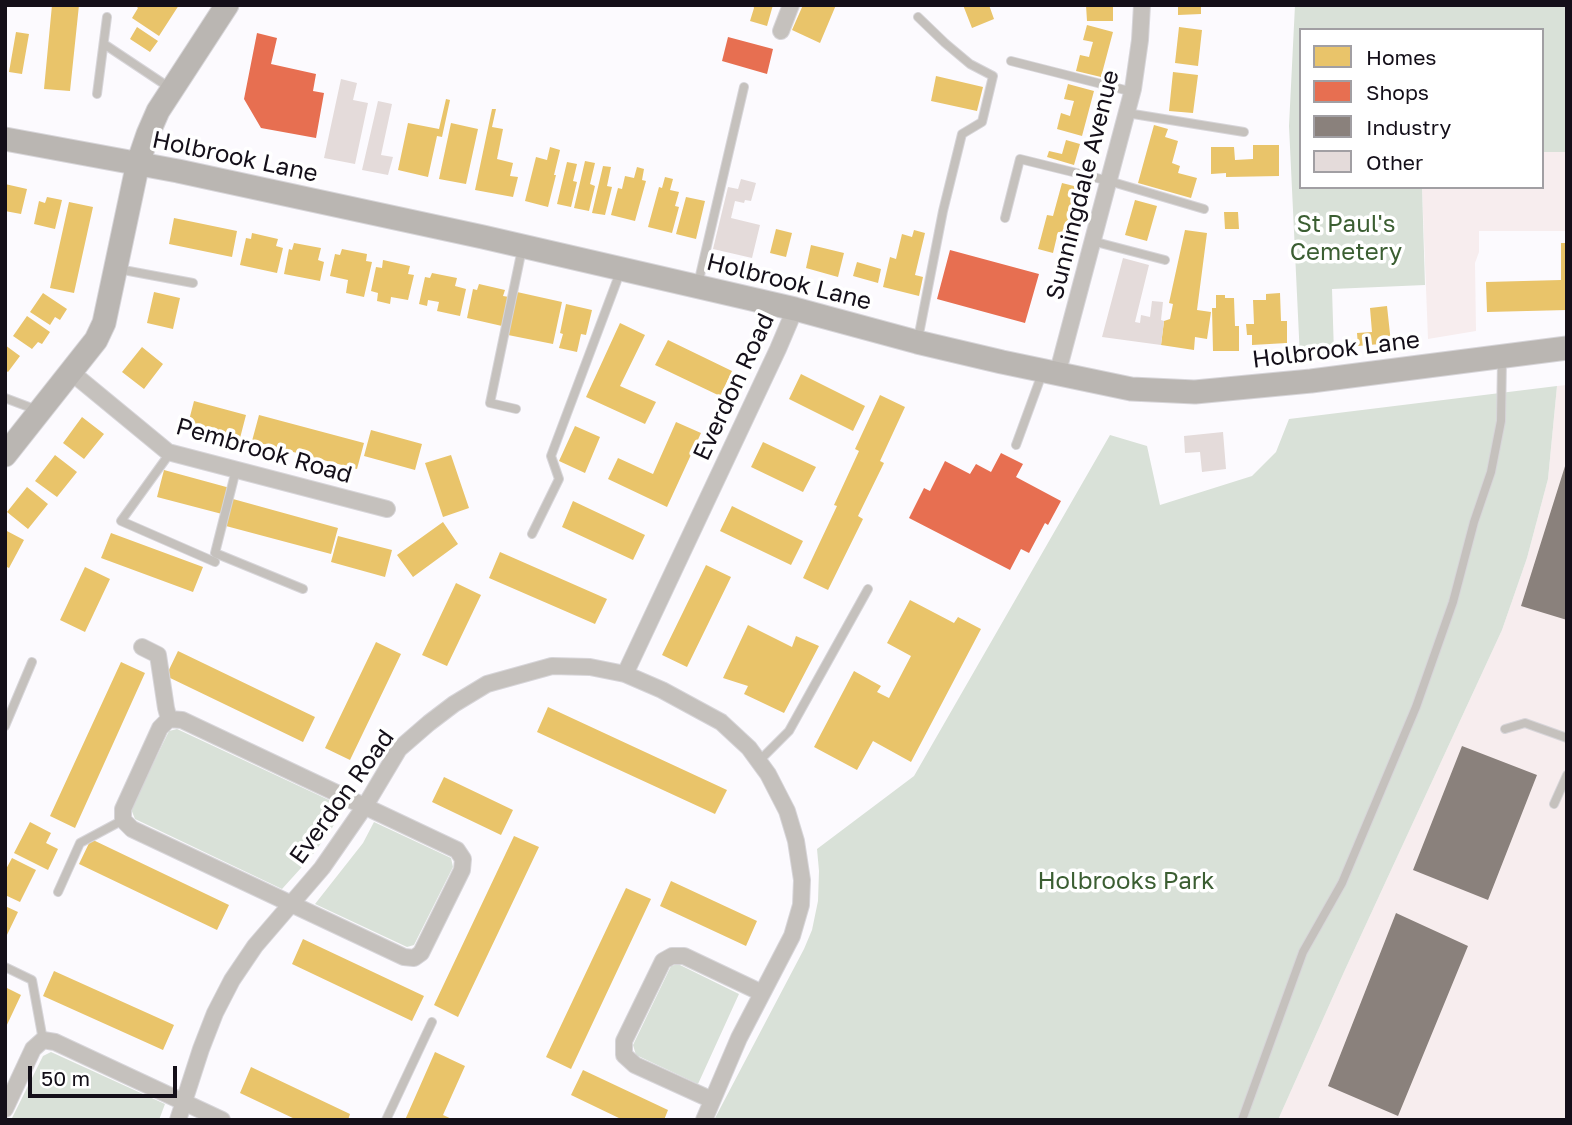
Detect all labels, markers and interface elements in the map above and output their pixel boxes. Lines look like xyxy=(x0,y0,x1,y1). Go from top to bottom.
legend xyxy=(1299,28,1544,189)
text: Homes xyxy=(1366,44,1436,70)
street label: Sunningdale Avenue xyxy=(1041,67,1125,303)
text: Shops xyxy=(1366,79,1429,105)
text: Industry xyxy=(1366,114,1451,140)
street label: Holbrook Lane xyxy=(149,125,321,189)
text: Other xyxy=(1366,149,1423,175)
park label: St Paul's Cemetery xyxy=(1290,210,1402,266)
street label: Holbrook Lane xyxy=(704,248,874,316)
street label: Everdon Road xyxy=(687,309,781,465)
street label: Holbrook Lane xyxy=(1251,325,1421,375)
street label: Pembrook Road xyxy=(173,412,355,490)
street label: Everdon Road xyxy=(284,724,400,870)
park label: Holbrooks Park xyxy=(1037,867,1215,895)
scale bar xyxy=(32,1052,180,1096)
text: 50 m xyxy=(41,1065,90,1091)

